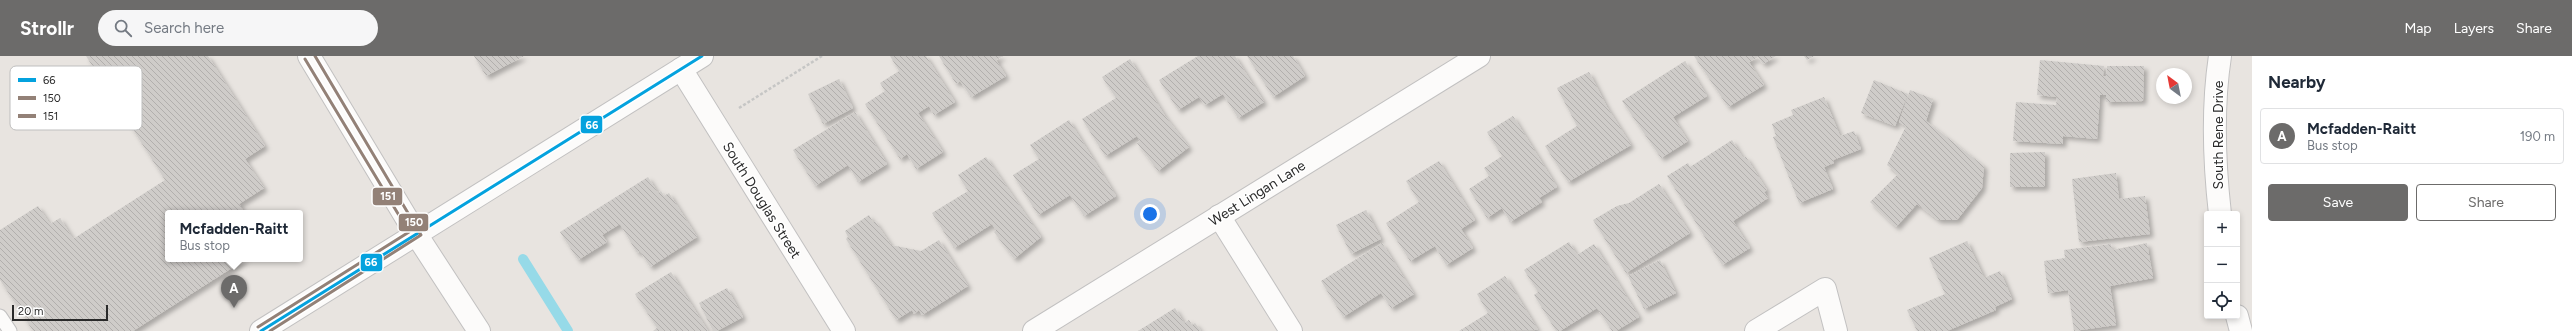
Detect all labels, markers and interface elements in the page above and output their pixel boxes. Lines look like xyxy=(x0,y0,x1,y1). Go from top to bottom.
search box xyxy=(98,10,378,46)
text: Strollr xyxy=(20,17,74,40)
icon: search xyxy=(112,17,134,39)
text: Search here xyxy=(144,19,224,37)
text: Map xyxy=(2404,20,2432,37)
text: Layers xyxy=(2454,20,2494,37)
text: Share xyxy=(2516,20,2552,37)
legend xyxy=(10,66,142,130)
north arrow xyxy=(2156,68,2192,104)
text: Nearby xyxy=(2268,72,2326,92)
text: 66 xyxy=(43,74,55,87)
street label: South Rene Drive xyxy=(2210,80,2227,189)
text: 150 xyxy=(43,92,61,105)
text: 151 xyxy=(43,110,58,123)
line badge: 66 xyxy=(580,115,603,134)
text: 66 xyxy=(586,119,599,132)
text: Mcfadden-Raitt xyxy=(2307,120,2416,138)
text: A xyxy=(2277,129,2287,144)
text: 190 m xyxy=(2520,129,2555,144)
text: Bus stop xyxy=(2307,138,2358,153)
street label: South Douglas Street xyxy=(719,139,804,262)
street label: West Lingan Lane xyxy=(1206,157,1309,230)
button: Save xyxy=(2268,184,2408,221)
button: Share xyxy=(2416,184,2556,221)
line badge: 151 xyxy=(372,187,403,206)
text: 151 xyxy=(380,190,396,203)
your location xyxy=(1140,204,1160,224)
popup xyxy=(165,210,303,262)
map controls xyxy=(2204,211,2240,319)
button: + xyxy=(2204,211,2240,247)
line badge: 150 xyxy=(398,213,429,232)
text: 150 xyxy=(405,216,423,229)
text: Mcfadden-Raitt xyxy=(179,220,289,238)
text: Bus stop xyxy=(179,238,230,253)
button: − xyxy=(2204,247,2240,283)
line badge: 66 xyxy=(360,253,383,272)
text: 66 xyxy=(365,256,378,269)
pin: A xyxy=(221,275,247,308)
button: locate xyxy=(2204,283,2240,319)
scale bar xyxy=(12,303,108,322)
text: 20 m xyxy=(18,305,43,318)

